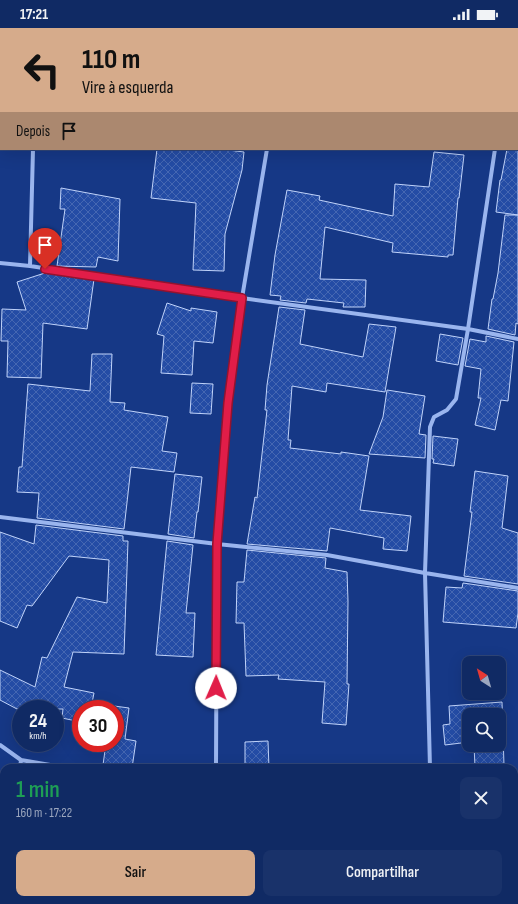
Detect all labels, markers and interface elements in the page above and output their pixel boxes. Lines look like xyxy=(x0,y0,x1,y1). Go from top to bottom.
text: 17:21 xyxy=(20,5,48,24)
text: 110 m xyxy=(82,43,140,76)
icon: left xyxy=(16,44,68,96)
text: Vire à esquerda xyxy=(82,77,173,98)
icon: arrive xyxy=(58,120,80,142)
text: Depois xyxy=(16,122,50,141)
pin xyxy=(28,228,62,269)
icon: arrive xyxy=(34,234,56,256)
north arrow xyxy=(462,656,506,700)
map controls xyxy=(462,656,506,752)
position arrow xyxy=(195,667,237,709)
speed limit sign: 30 xyxy=(72,700,124,752)
button: search xyxy=(462,708,506,752)
text: 24 xyxy=(29,709,47,733)
text: km/h xyxy=(29,730,47,742)
text: 1 min xyxy=(16,775,60,804)
button: close xyxy=(460,777,502,819)
text: 160 m · 17:22 xyxy=(16,805,72,821)
button: Sair xyxy=(16,850,255,896)
button: Compartilhar xyxy=(263,850,502,896)

